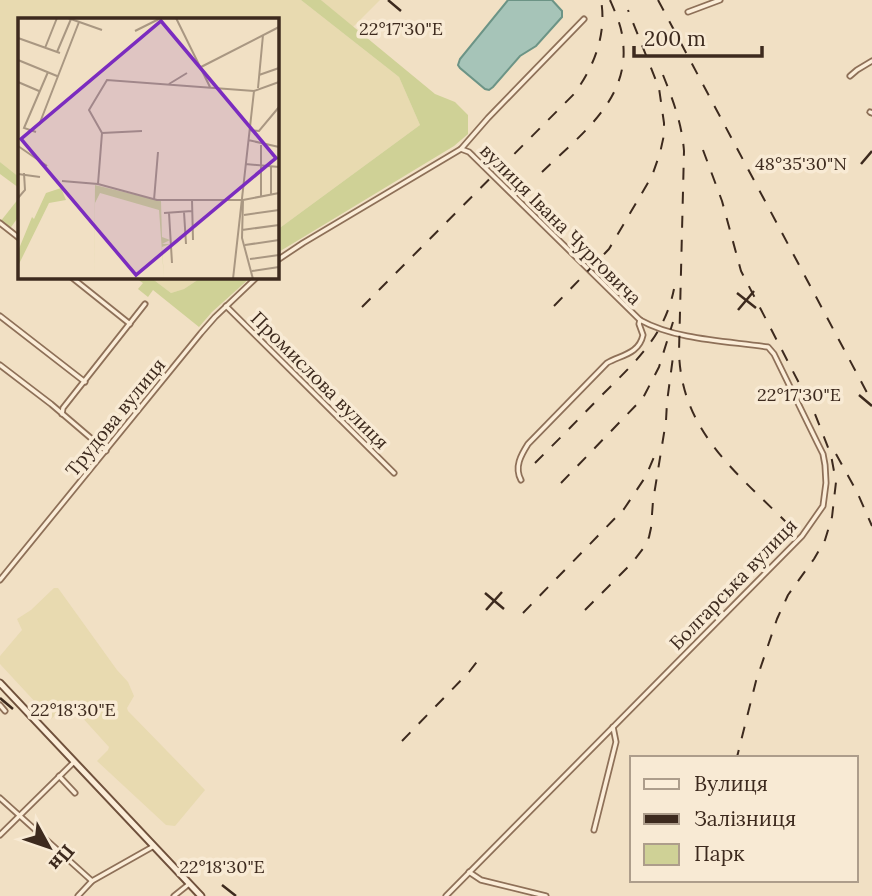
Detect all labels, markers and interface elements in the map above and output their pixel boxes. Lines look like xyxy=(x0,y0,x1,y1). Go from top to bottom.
scale bar xyxy=(634,14,762,58)
text: 22°17'30"E xyxy=(359,17,443,40)
inset map xyxy=(18,18,278,278)
text: 200 m xyxy=(644,25,706,52)
street label: вулиця Івана Чурговича xyxy=(475,138,647,310)
text: 48°35'30"N xyxy=(755,152,847,175)
street label: Промислова вулиця xyxy=(246,306,394,454)
street label: Трудова вулиця xyxy=(60,353,170,481)
text: 22°17'30"E xyxy=(757,383,841,406)
street label: Болгарська вулиця xyxy=(664,513,802,655)
text: 22°18'30"E xyxy=(30,698,116,721)
legend xyxy=(630,756,858,882)
text: Вулиця xyxy=(694,770,768,797)
text: Залізниця xyxy=(694,805,796,832)
north arrow xyxy=(14,812,84,882)
text: Пн xyxy=(44,840,80,876)
text: Парк xyxy=(694,840,745,867)
text: 22°18'30"E xyxy=(179,855,265,878)

